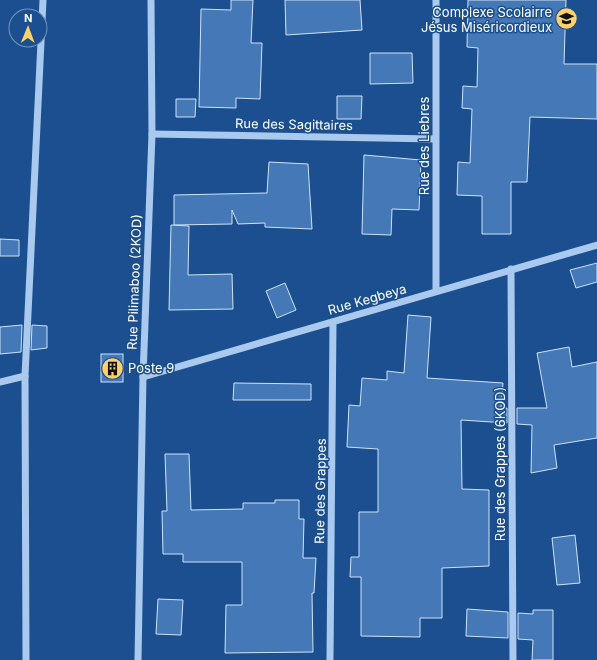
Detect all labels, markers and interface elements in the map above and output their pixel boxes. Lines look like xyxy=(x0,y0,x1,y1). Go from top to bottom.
place label: Complexe Scolairre Jésus Miséricordieux xyxy=(421,4,552,35)
school or university icon: Complexe Scolairre Jésus Miséricordieux xyxy=(554,6,580,32)
north arrow xyxy=(8,8,48,48)
text: N xyxy=(24,11,32,25)
street label: Rue des Liebres xyxy=(416,97,432,195)
street label: Rue des Sagittaires xyxy=(235,115,353,133)
street label: Rue Pilimaboo (2KOD) xyxy=(124,214,144,350)
street label: Rue Kegbeya xyxy=(326,280,408,318)
building icon: Poste 9 xyxy=(99,355,125,381)
place label: Poste 9 xyxy=(128,360,174,376)
street label: Rue des Grappes (6KOD) xyxy=(492,387,508,541)
street label: Rue des Grappes xyxy=(311,438,329,544)

